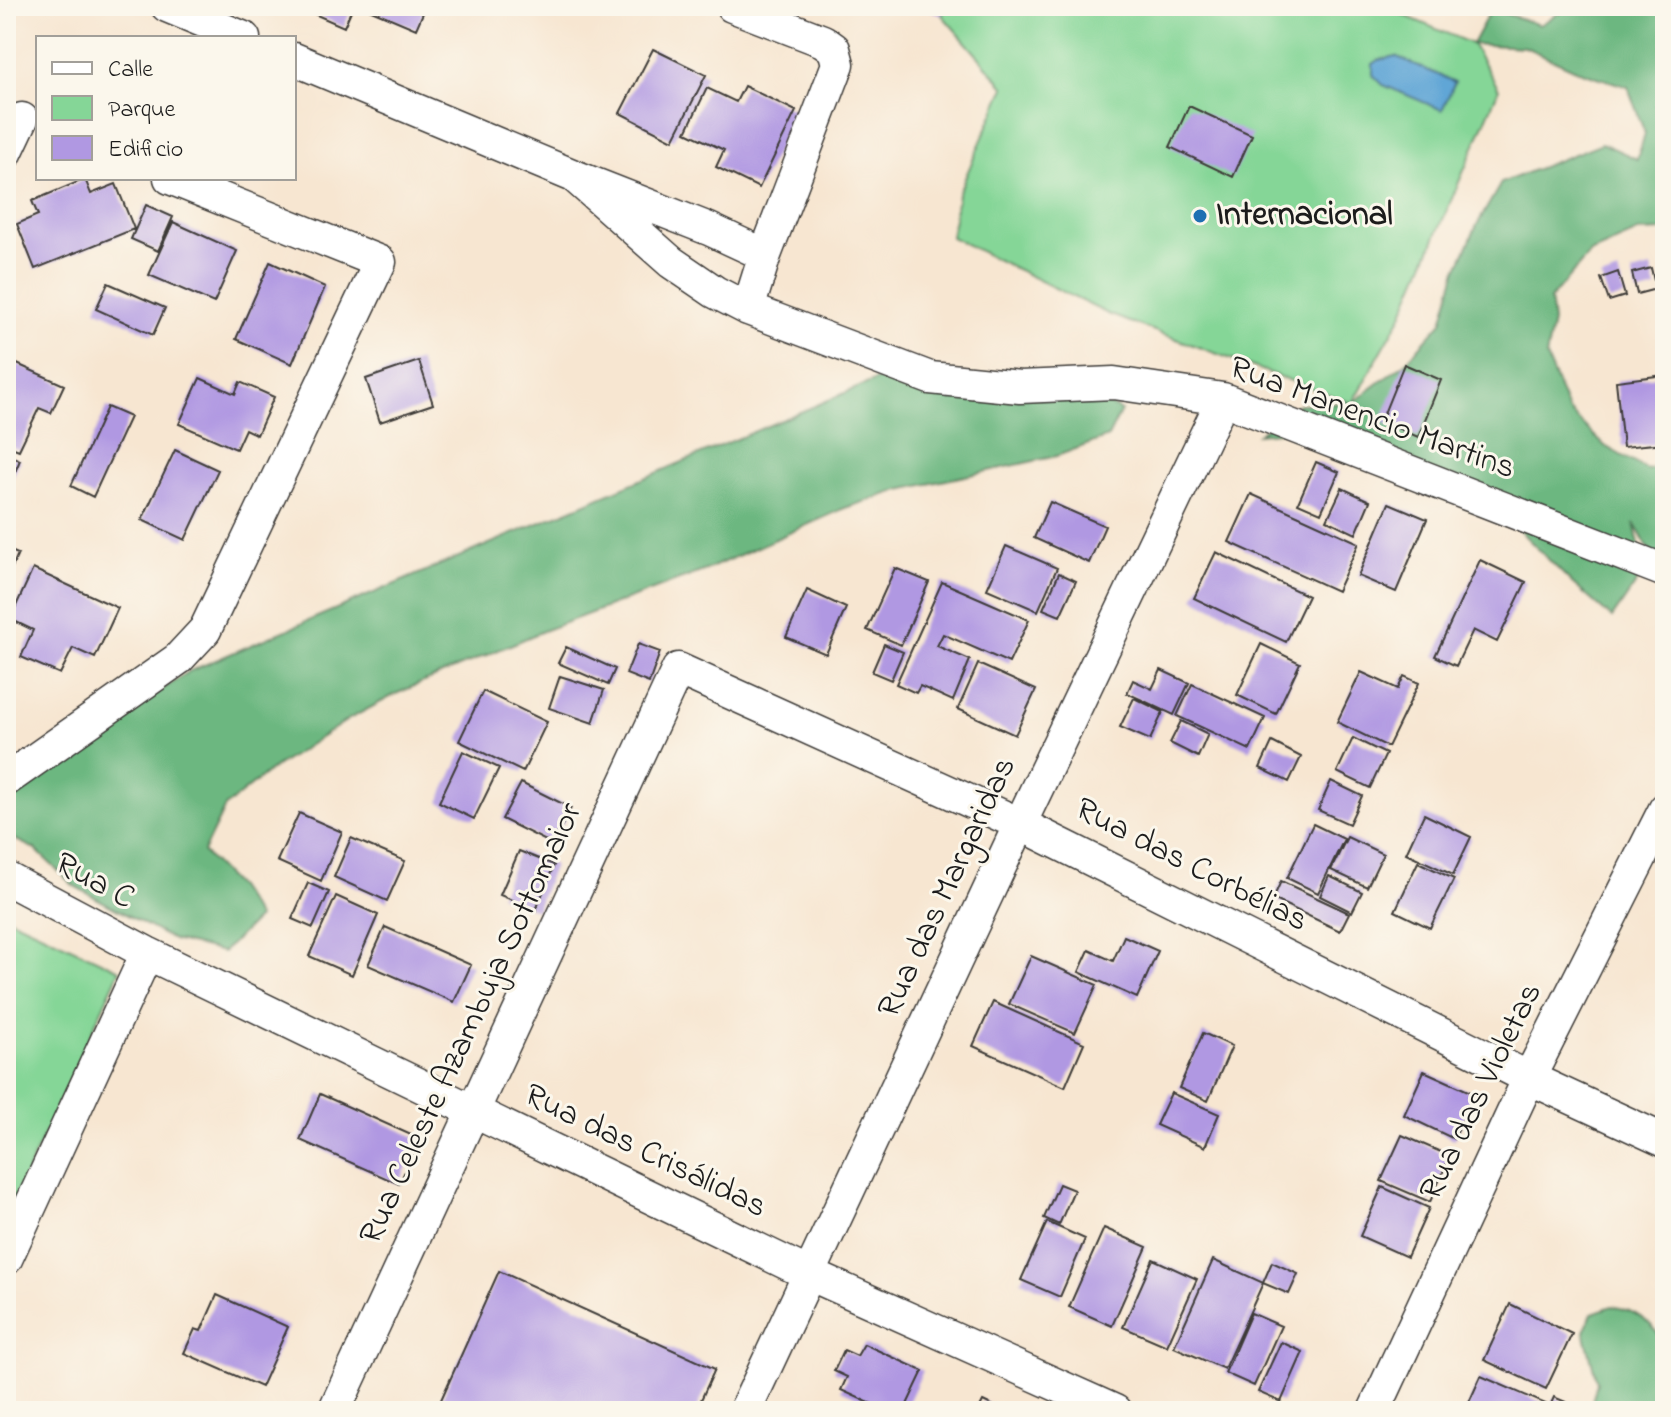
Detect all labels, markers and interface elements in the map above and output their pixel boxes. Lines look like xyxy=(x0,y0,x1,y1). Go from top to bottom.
legend xyxy=(36,36,296,180)
text: Calle xyxy=(108,53,153,88)
text: Parque xyxy=(108,93,175,128)
text: Edificio xyxy=(108,133,183,168)
place label: Internacional xyxy=(1216,191,1393,241)
marker: Internacional xyxy=(1191,207,1209,225)
street label: Rua Manencio Martins xyxy=(1222,344,1522,494)
street label: Rua das Margaridas xyxy=(866,749,1030,1027)
street label: Rua das Corbélias xyxy=(1066,786,1316,946)
street label: Rua Celeste Azambuja Sottomaior xyxy=(347,794,597,1253)
street label: Rua C xyxy=(45,840,143,924)
street label: Rua das Violetas xyxy=(1408,975,1556,1209)
street label: Rua das Crisálidas xyxy=(515,1072,775,1232)

